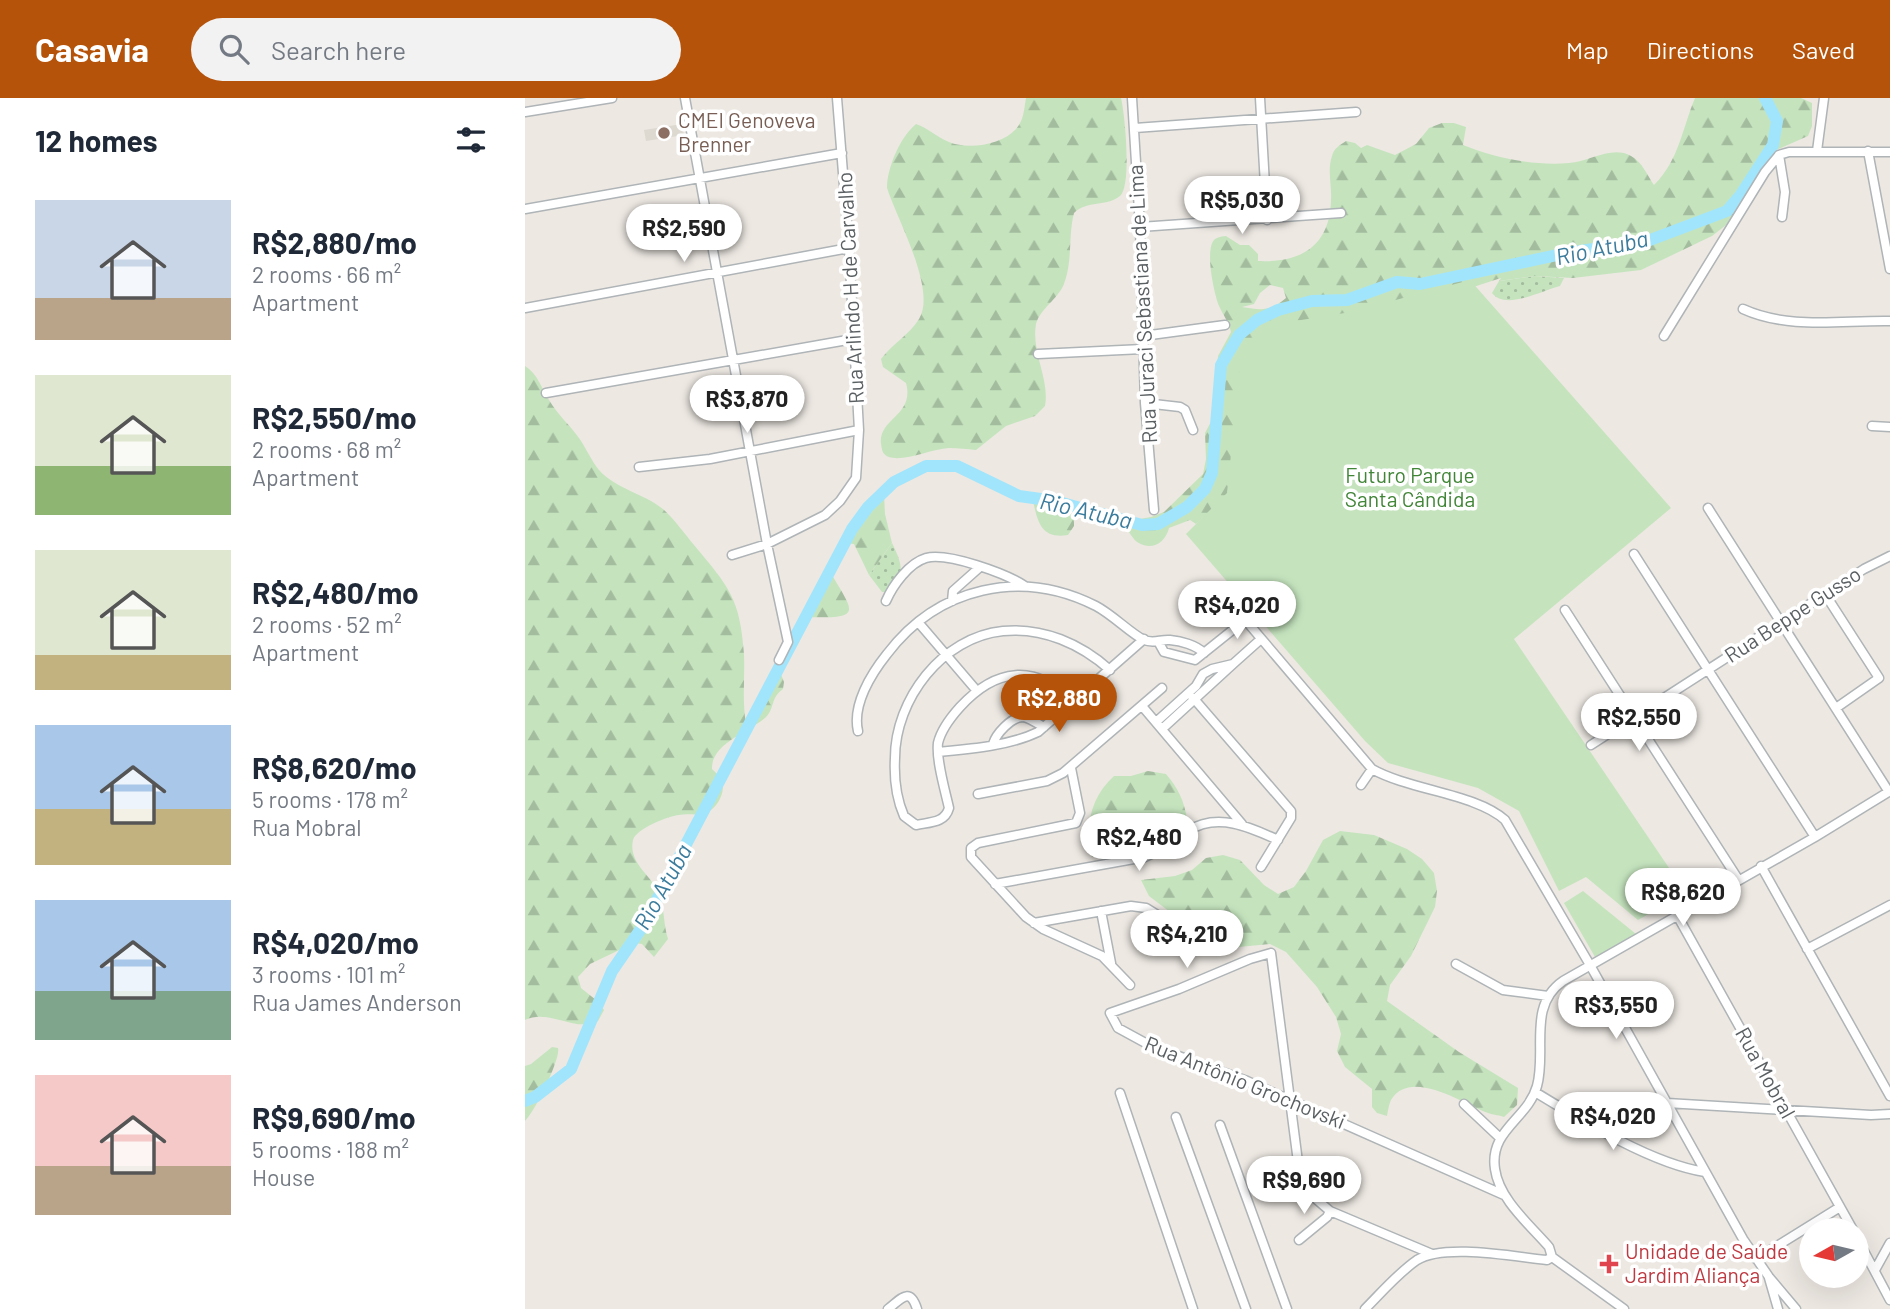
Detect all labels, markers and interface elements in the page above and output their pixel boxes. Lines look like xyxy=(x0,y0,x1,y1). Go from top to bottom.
search box xyxy=(191,18,681,81)
text: Casavia xyxy=(35,29,149,69)
icon: search xyxy=(215,30,253,68)
text: Search here xyxy=(271,34,406,65)
text: Map xyxy=(1566,35,1609,64)
text: Directions xyxy=(1647,35,1754,64)
text: Saved xyxy=(1792,35,1855,64)
place label: CMEI Genoveva Brenner xyxy=(678,107,815,156)
icon: filters xyxy=(452,121,490,159)
text: 12 homes xyxy=(35,122,158,158)
marker: CMEI Genoveva Brenner xyxy=(656,125,672,141)
street label: Rua Juraci Sebastiana de Lima xyxy=(1122,164,1161,444)
street label: Rua Arlindo H de Carvalho xyxy=(831,171,868,405)
pin: R$5,030 xyxy=(1177,176,1307,236)
text: R$5,030 xyxy=(1200,185,1284,213)
pin: R$2,590 xyxy=(619,204,749,264)
text: R$2,590 xyxy=(642,213,726,241)
text: R$2,880/mo xyxy=(252,224,417,260)
water label: Rio Atuba xyxy=(1553,224,1651,270)
icon: home xyxy=(91,228,175,312)
text: 2 rooms · 66 m² xyxy=(252,260,401,288)
text: Apartment xyxy=(252,288,359,316)
pin: R$3,870 xyxy=(682,376,812,435)
text: R$3,870 xyxy=(706,384,788,412)
text: R$2,550/mo xyxy=(252,399,417,435)
icon: home xyxy=(91,403,175,487)
text: 2 rooms · 68 m² xyxy=(252,435,401,463)
park label: Futuro Parque Santa Cândida xyxy=(1345,462,1475,511)
text: Apartment xyxy=(252,463,359,491)
water label: Rio Atuba xyxy=(1037,486,1135,534)
street label: Rua Beppe Gusso xyxy=(1719,560,1865,667)
text: R$2,480/mo xyxy=(252,574,419,610)
icon: home xyxy=(91,578,175,662)
pin: R$4,020 xyxy=(1172,582,1302,641)
text: R$4,020 xyxy=(1194,590,1280,618)
text: 2 rooms · 52 m² xyxy=(252,610,402,638)
text: Apartment xyxy=(252,638,359,666)
pin: R$2,880 xyxy=(994,674,1124,734)
text: R$2,880 xyxy=(1017,683,1101,711)
pin: R$2,550 xyxy=(1574,694,1704,753)
text: R$2,550 xyxy=(1597,702,1681,730)
text: R$8,620/mo xyxy=(252,749,417,785)
icon: home xyxy=(91,753,175,837)
text: 5 rooms · 178 m² xyxy=(252,785,408,813)
text: Rua Mobral xyxy=(252,813,362,841)
pin: R$2,480 xyxy=(1074,814,1204,873)
text: R$2,480 xyxy=(1096,822,1182,850)
water label: Rio Atuba xyxy=(627,839,697,934)
pin: R$8,620 xyxy=(1618,868,1748,928)
text: R$8,620 xyxy=(1641,877,1725,905)
pin: R$4,210 xyxy=(1122,910,1252,970)
text: R$4,210 xyxy=(1146,919,1228,947)
text: R$4,020/mo xyxy=(252,924,419,960)
icon: home xyxy=(91,928,175,1012)
text: 3 rooms · 101 m² xyxy=(252,960,405,988)
pin: R$3,550 xyxy=(1551,982,1681,1041)
text: Rua James Anderson xyxy=(252,988,462,1016)
text: R$3,550 xyxy=(1574,990,1658,1018)
street label: Rua Mobral xyxy=(1731,1022,1802,1122)
street label: Rua Antônio Grochovski xyxy=(1142,1030,1350,1133)
pin: R$4,020 xyxy=(1548,1093,1678,1152)
text: R$9,690/mo xyxy=(252,1099,416,1135)
text: R$4,020 xyxy=(1570,1101,1656,1129)
icon: home xyxy=(91,1103,175,1187)
text: 5 rooms · 188 m² xyxy=(252,1135,409,1163)
pin: R$9,690 xyxy=(1239,1156,1369,1216)
text: House xyxy=(252,1163,315,1191)
text: R$9,690 xyxy=(1262,1165,1346,1193)
north arrow xyxy=(1799,1218,1869,1288)
map controls xyxy=(1799,1218,1869,1288)
place label: Unidade de Saúde Jardim Aliança xyxy=(1625,1238,1788,1287)
marker: Unidade de Saúde Jardim Aliança xyxy=(1599,1254,1619,1274)

